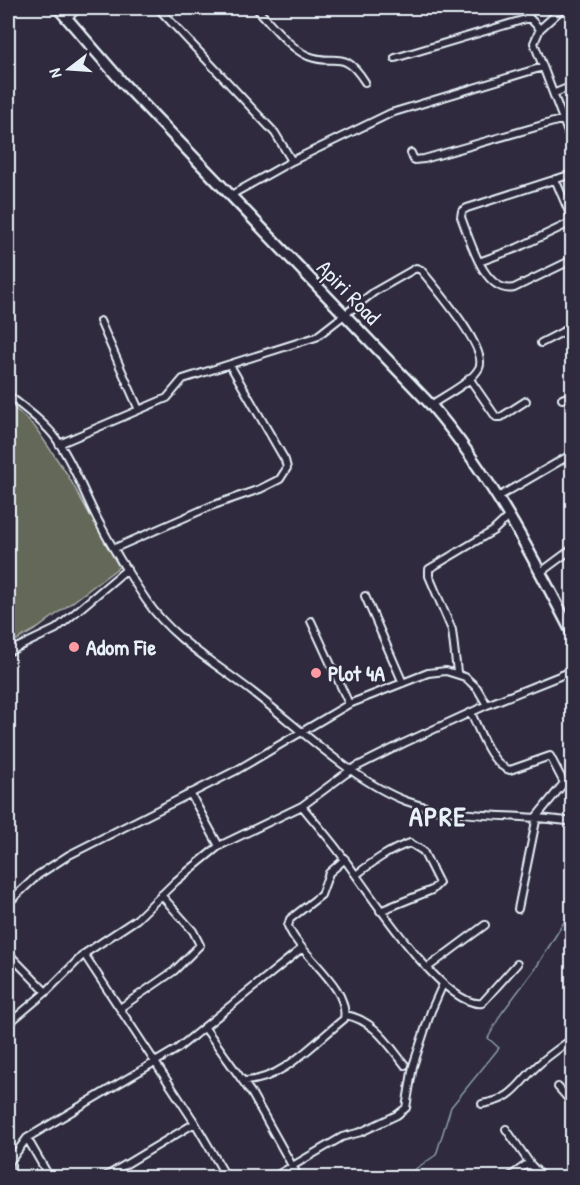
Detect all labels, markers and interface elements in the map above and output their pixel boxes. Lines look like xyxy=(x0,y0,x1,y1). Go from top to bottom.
north arrow xyxy=(39,39,99,99)
text: N xyxy=(43,66,66,81)
street label: Apiri Road xyxy=(311,253,388,331)
place label: Adom Fie xyxy=(86,632,156,662)
marker: Adom Fie xyxy=(67,640,81,654)
place label: Plot 4A xyxy=(328,658,385,688)
marker: Plot 4A xyxy=(309,666,323,680)
district label: APRE xyxy=(409,797,467,835)

